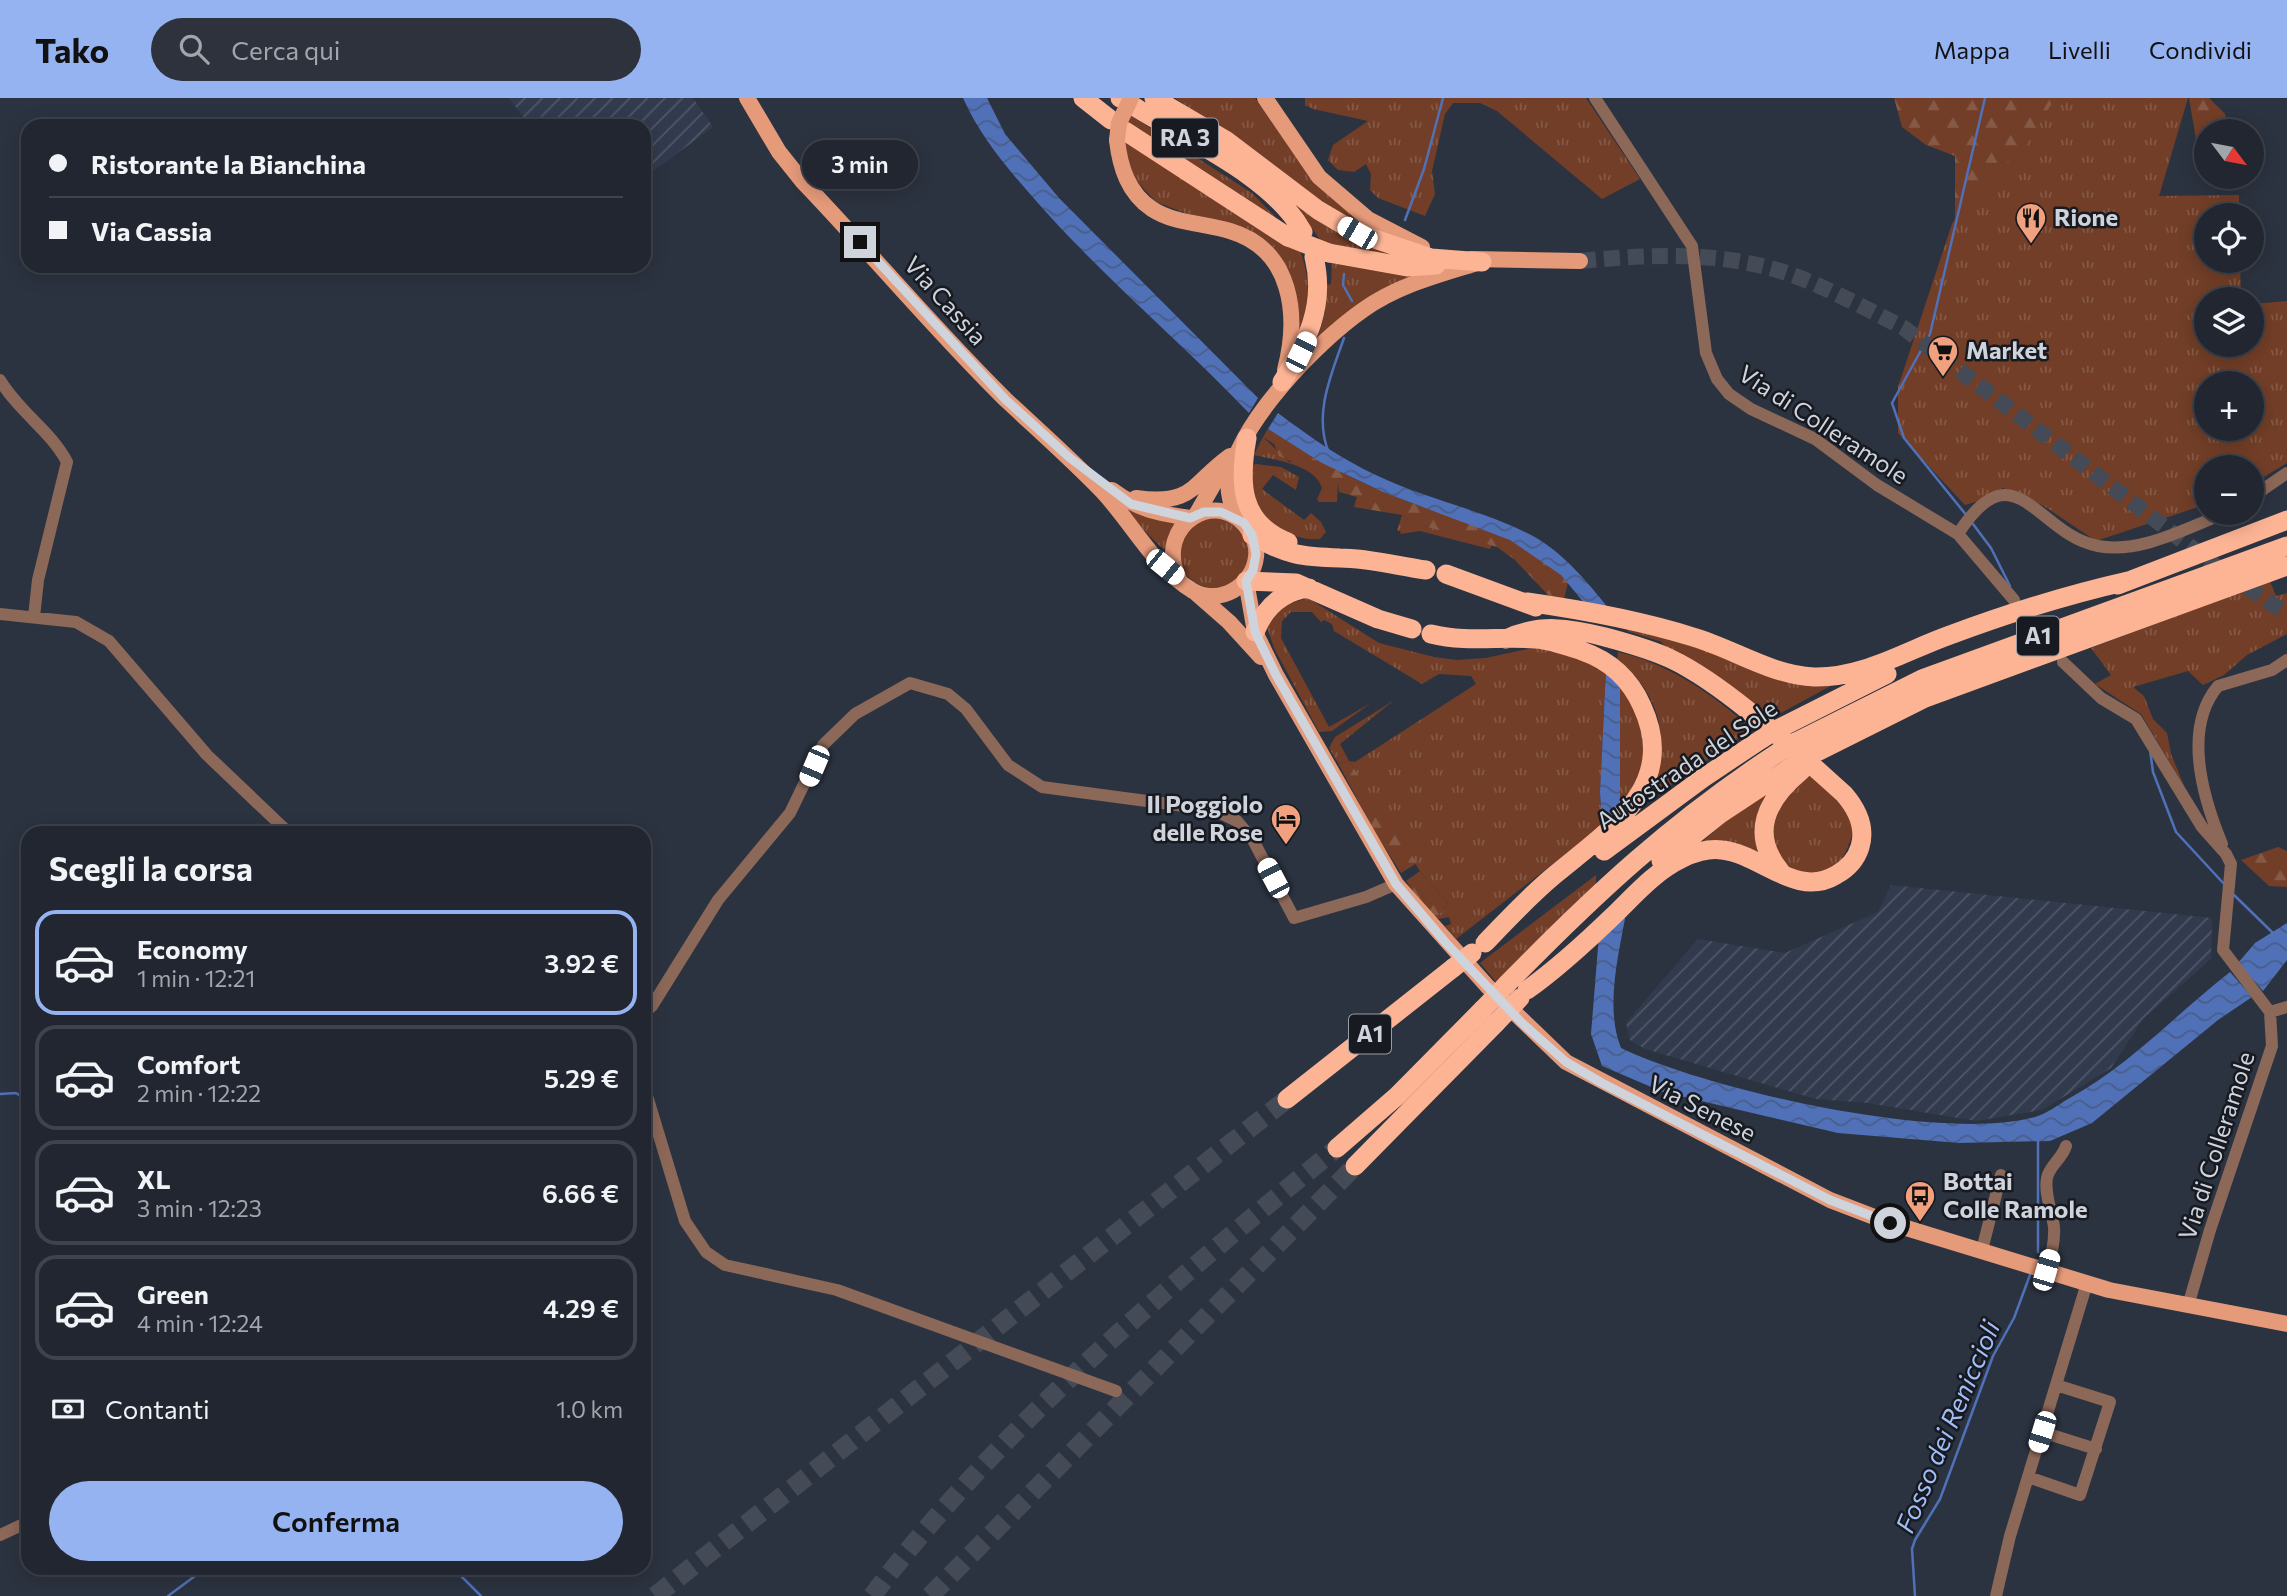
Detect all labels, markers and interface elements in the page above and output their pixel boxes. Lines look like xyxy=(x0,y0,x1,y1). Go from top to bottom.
search box xyxy=(151,18,641,81)
text: Tako xyxy=(35,29,109,70)
icon: search xyxy=(175,30,213,68)
text: Cerca qui xyxy=(231,34,341,65)
text: Mappa xyxy=(1934,35,2010,64)
text: Livelli xyxy=(2048,35,2111,64)
text: Condividi xyxy=(2149,35,2252,64)
road number: RA 3 xyxy=(1152,118,1218,158)
north arrow xyxy=(2194,119,2264,189)
map controls xyxy=(2194,119,2264,525)
callout: 3 min xyxy=(802,141,918,190)
text: Ristorante la Bianchina xyxy=(91,148,366,179)
text: 3 min xyxy=(831,150,889,178)
restaurant icon: Rione xyxy=(2014,201,2048,245)
place label: Rione xyxy=(2054,202,2118,231)
button: locate xyxy=(2194,203,2264,273)
car xyxy=(1334,213,1381,253)
text: Via Cassia xyxy=(91,215,212,246)
route end xyxy=(844,226,876,258)
street label: Via Cassia xyxy=(899,250,993,350)
button: layers xyxy=(2194,287,2264,357)
car xyxy=(1283,329,1320,375)
supermarket icon: Market xyxy=(1926,334,1960,378)
place label: Market xyxy=(1966,335,2047,364)
street label: Via di Colleramole xyxy=(1734,358,1914,489)
button: + xyxy=(2194,371,2264,441)
button: − xyxy=(2194,455,2264,525)
car xyxy=(1143,546,1188,588)
road number: A1 xyxy=(2017,616,2059,656)
street label: Autostrada del Sole xyxy=(1590,693,1782,835)
car xyxy=(797,743,832,789)
place label: Il Poggiolo delle Rose xyxy=(1146,789,1263,846)
hotel icon: Il Poggiolo delle Rose xyxy=(1269,802,1303,846)
text: Scegli la corsa xyxy=(49,848,253,888)
car xyxy=(1254,855,1293,901)
icon: car xyxy=(53,931,116,994)
text: Economy xyxy=(137,933,248,964)
text: 3.92 € xyxy=(544,947,619,978)
text: 1 min · 12:21 xyxy=(137,964,255,992)
road number: A1 xyxy=(1349,1015,1391,1054)
icon: car xyxy=(53,1046,116,1109)
text: Comfort xyxy=(137,1048,240,1079)
street label: Via di Colleramole xyxy=(2171,1048,2260,1243)
text: 5.29 € xyxy=(544,1062,619,1093)
street label: Via Senese xyxy=(1644,1068,1761,1147)
text: 2 min · 12:22 xyxy=(137,1079,261,1107)
icon: car xyxy=(53,1161,116,1224)
text: XL xyxy=(137,1163,171,1194)
place label: Bottai Colle Ramole xyxy=(1943,1166,2088,1223)
text: 6.66 € xyxy=(542,1177,619,1208)
bus stop icon: Bottai Colle Ramole xyxy=(1903,1179,1937,1223)
text: 3 min · 12:23 xyxy=(137,1194,262,1222)
route start xyxy=(1874,1207,1906,1239)
car xyxy=(2031,1247,2062,1293)
icon: car xyxy=(53,1276,116,1339)
text: Green xyxy=(137,1278,209,1309)
text: 4.29 € xyxy=(543,1292,619,1323)
text: 4 min · 12:24 xyxy=(137,1309,263,1337)
water label: Fosso dei Reniccioli xyxy=(1888,1315,2006,1537)
icon: cash xyxy=(49,1390,87,1428)
text: Contanti xyxy=(105,1393,210,1424)
text: 1.0 km xyxy=(556,1395,623,1423)
car xyxy=(2026,1409,2059,1455)
button: Conferma xyxy=(49,1481,623,1561)

